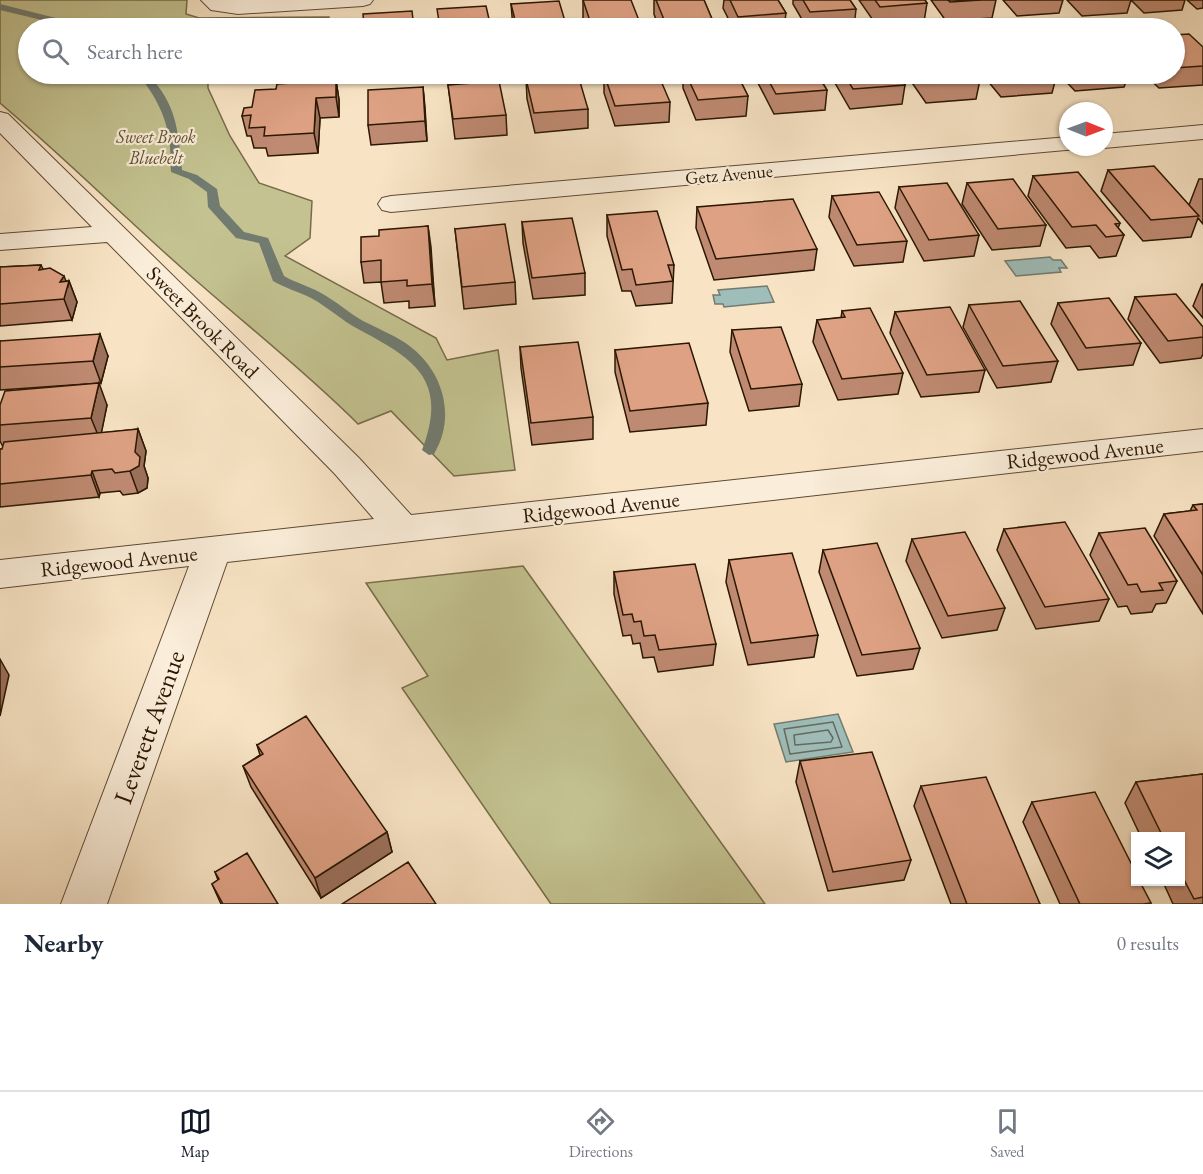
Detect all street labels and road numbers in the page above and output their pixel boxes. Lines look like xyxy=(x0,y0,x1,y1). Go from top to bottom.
street label: Getz Avenue xyxy=(684,159,774,189)
street label: Sweet Brook Road xyxy=(141,260,265,384)
street label: Ridgewood Avenue xyxy=(1005,431,1165,475)
street label: Ridgewood Avenue xyxy=(521,485,681,529)
street label: Ridgewood Avenue xyxy=(39,539,199,583)
street label: Leverett Avenue xyxy=(105,645,193,809)

